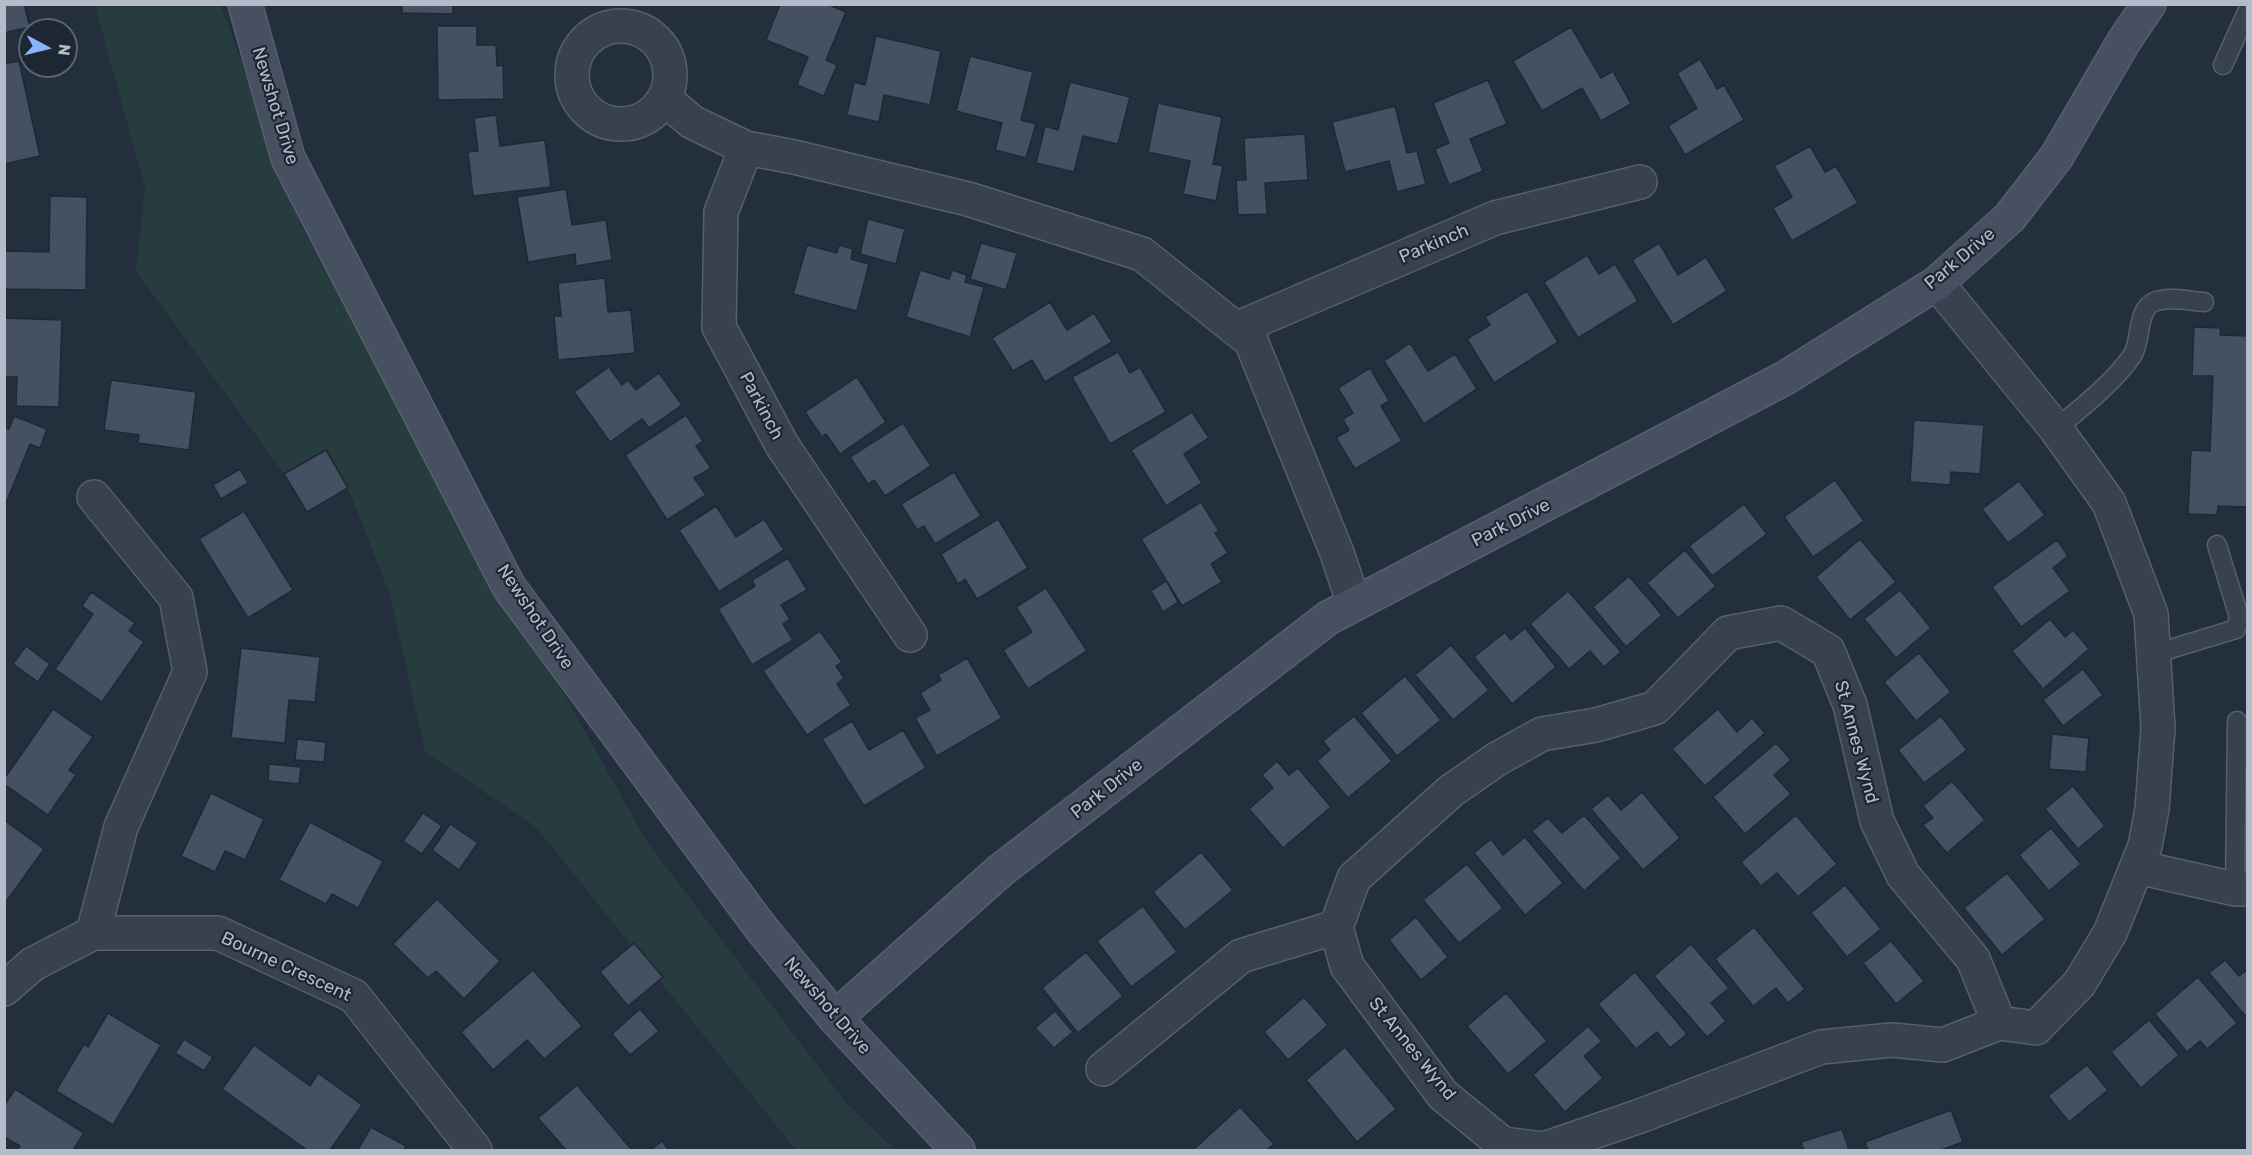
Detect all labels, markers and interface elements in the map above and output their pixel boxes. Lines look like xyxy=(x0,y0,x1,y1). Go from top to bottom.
north arrow xyxy=(18,18,78,78)
text: N xyxy=(54,43,75,57)
street label: Newshot Drive xyxy=(247,45,303,167)
street label: Parkinch xyxy=(1396,220,1472,268)
street label: Park Drive xyxy=(1920,223,2000,295)
street label: Parkinch xyxy=(734,368,788,444)
street label: Park Drive xyxy=(1468,494,1554,552)
street label: Newshot Drive xyxy=(492,561,578,673)
street label: St Annes Wynd xyxy=(1829,678,1883,806)
street label: Park Drive xyxy=(1067,754,1147,824)
street label: Bourne Crescent xyxy=(217,927,355,1007)
street label: Newshot Drive xyxy=(779,953,875,1059)
street label: St Annes Wynd xyxy=(1364,993,1460,1105)

